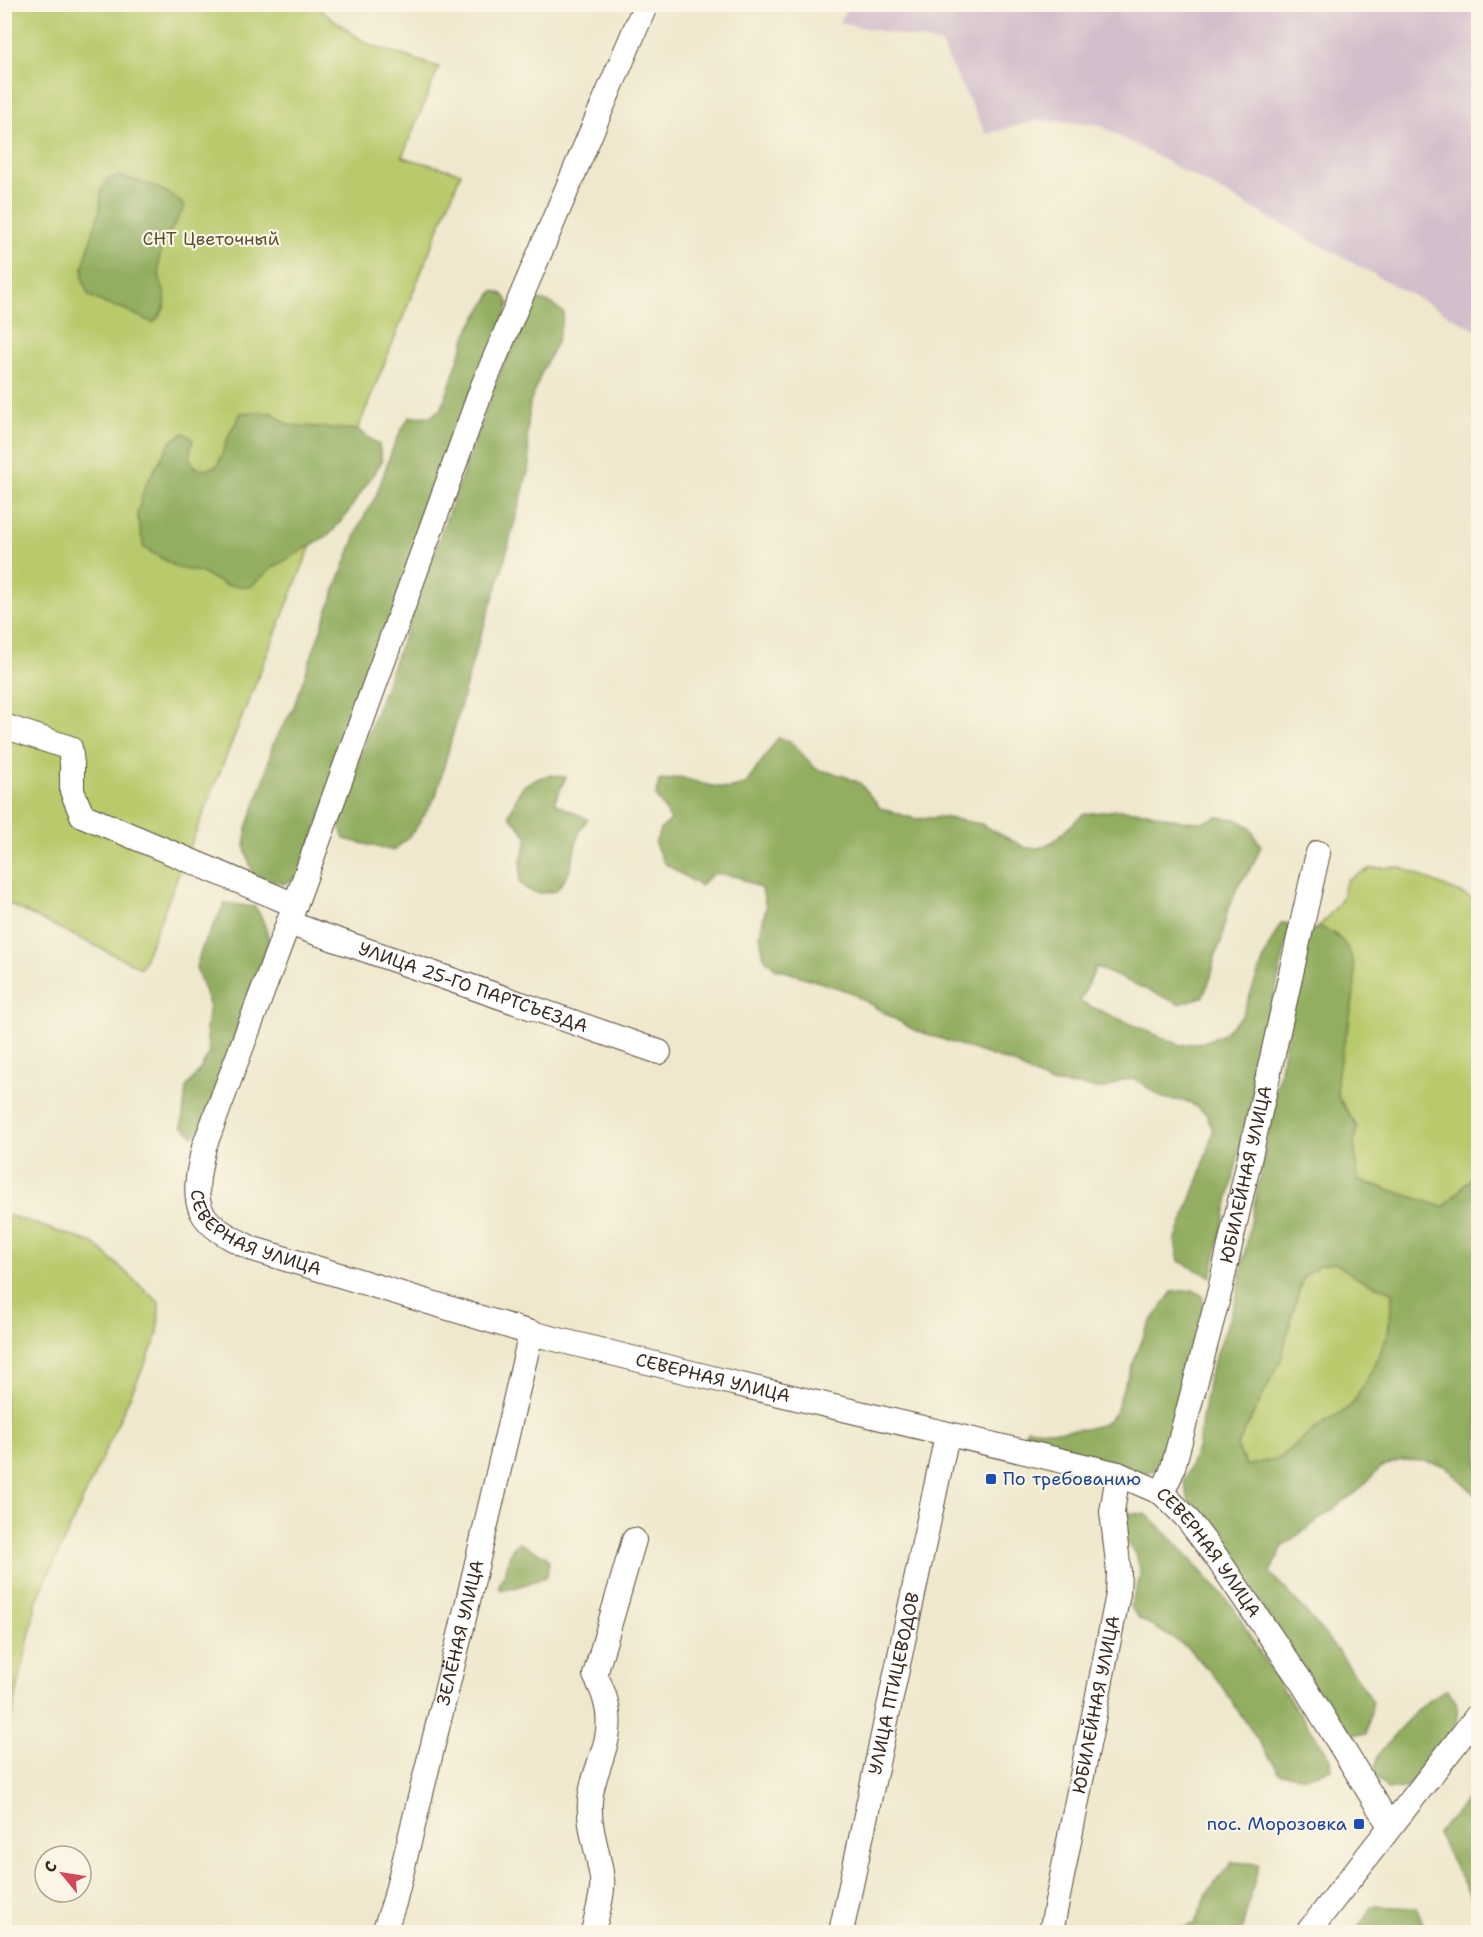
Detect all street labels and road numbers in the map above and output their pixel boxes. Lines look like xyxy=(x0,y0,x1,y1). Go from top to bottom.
street label: УЛИЦА 25-ГО ПАРТСЪЕЗДА xyxy=(355,936,591,1038)
street label: ЮБИЛЕЙНАЯ УЛИЦА xyxy=(1214,1083,1277,1265)
street label: СЕВЕРНАЯ УЛИЦА xyxy=(185,1189,324,1281)
street label: СЕВЕРНАЯ УЛИЦА xyxy=(633,1347,793,1408)
street label: СЕВЕРНАЯ УЛИЦА xyxy=(1151,1482,1266,1622)
street label: ЗЕЛЁНАЯ УЛИЦА xyxy=(431,1558,489,1708)
street label: УЛИЦА ПТИЦЕВОДОВ xyxy=(863,1590,925,1777)
street label: ЮБИЛЕЙНАЯ УЛИЦА xyxy=(1067,1613,1125,1796)

